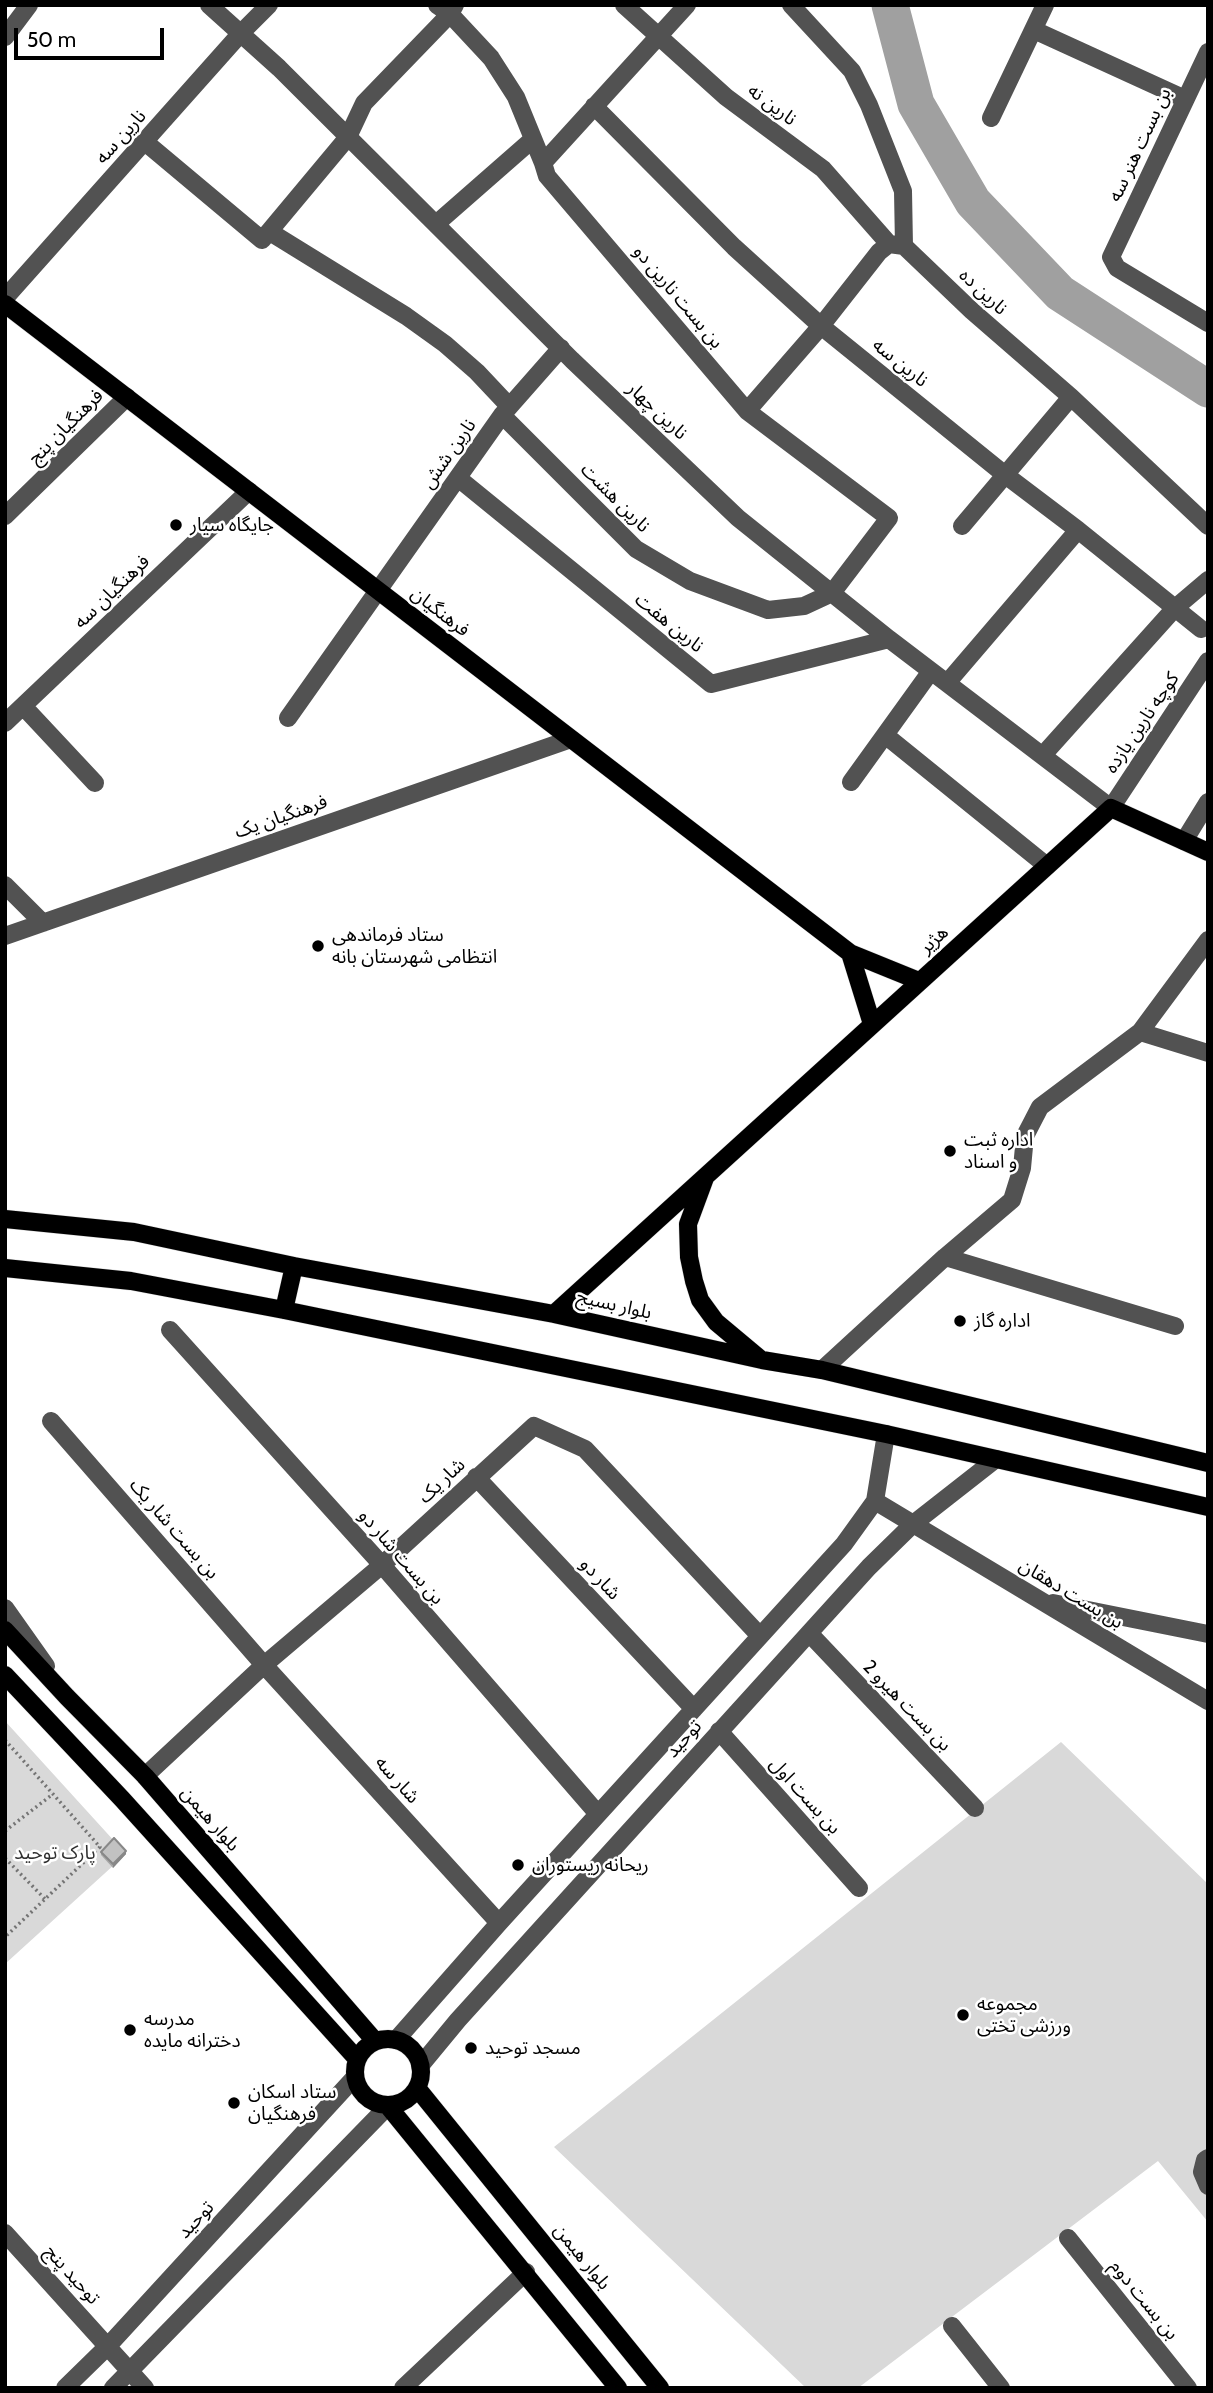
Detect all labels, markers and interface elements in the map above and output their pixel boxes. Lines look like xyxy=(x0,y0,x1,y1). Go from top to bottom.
scale bar xyxy=(18,14,168,58)
text: 50 m xyxy=(27,27,76,52)
street label: نارین نه xyxy=(743,79,801,131)
street label: بن بست هنر سه xyxy=(1104,84,1176,206)
street label: نارین سه xyxy=(91,105,151,169)
street label: بن بست نارین دو xyxy=(628,241,728,353)
street label: نارین ده xyxy=(954,264,1012,320)
street label: نارین سه xyxy=(868,334,932,392)
street label: نارین چهار xyxy=(622,377,692,445)
street label: فرهنگیان پنج xyxy=(24,385,108,469)
street label: نارین شش xyxy=(417,415,481,493)
street label: نارین هشت xyxy=(576,459,654,537)
place label: جایگاه سیار xyxy=(190,514,274,536)
marker: جایگاه سیار xyxy=(168,517,184,533)
street label: فرهنگیان سه xyxy=(69,550,155,634)
street label: فرهنگیان xyxy=(406,582,474,642)
street label: نارین هفت xyxy=(630,588,708,658)
street label: کوچه نارین یازده xyxy=(1100,668,1184,778)
street label: فرهنگیان یک xyxy=(232,791,330,843)
street label: هژیر xyxy=(915,921,953,959)
place label: ستاد فرماندهی انتظامی شهرستان بانه xyxy=(332,924,497,968)
marker: ستاد فرماندهی انتظامی شهرستان بانه xyxy=(310,938,326,954)
place label: اداره ثبت و اسناد xyxy=(964,1129,1033,1173)
marker: اداره ثبت و اسناد xyxy=(942,1143,958,1159)
street label: بلوار بسیج xyxy=(574,1285,654,1325)
place label: اداره گاز xyxy=(974,1310,1031,1332)
marker: اداره گاز xyxy=(952,1313,968,1329)
street label: شار یک xyxy=(414,1454,470,1508)
street label: بن بست شار یک xyxy=(124,1474,224,1584)
street label: بن بست شار دو xyxy=(353,1505,449,1609)
street label: شار دو xyxy=(575,1553,625,1605)
street label: بن بست دهقان xyxy=(1015,1554,1127,1634)
street label: بن بست هیرو 2 xyxy=(858,1656,956,1756)
street label: توحید xyxy=(661,1715,707,1763)
street label: شار سه xyxy=(370,1752,424,1808)
street label: بن بست اول xyxy=(764,1753,846,1839)
street label: بلوار هیمن xyxy=(176,1782,244,1856)
park label: پارک توحید xyxy=(14,1842,96,1864)
place label: ریحانە ریستوران xyxy=(532,1854,649,1876)
marker: ریحانە ریستوران xyxy=(510,1857,526,1873)
place label: مجموعه ورزشی تختی xyxy=(977,1993,1071,2037)
marker: مجموعه ورزشی تختی xyxy=(955,2007,971,2023)
place label: مدرسه دخترانه مایده xyxy=(144,2008,241,2052)
marker: مدرسه دخترانه مایده xyxy=(122,2022,138,2038)
place label: مسجد توحید xyxy=(485,2037,581,2059)
marker: مسجد توحید xyxy=(463,2040,479,2056)
place label: ستاد اسکان فرهنگیان xyxy=(248,2081,336,2125)
marker: ستاد اسکان فرهنگیان xyxy=(226,2095,242,2111)
street label: توحید xyxy=(173,2196,219,2244)
street label: بلوار هیمن xyxy=(548,2219,616,2295)
street label: توحید پنج xyxy=(39,2241,105,2309)
street label: بن بست دوم xyxy=(1105,2255,1183,2345)

